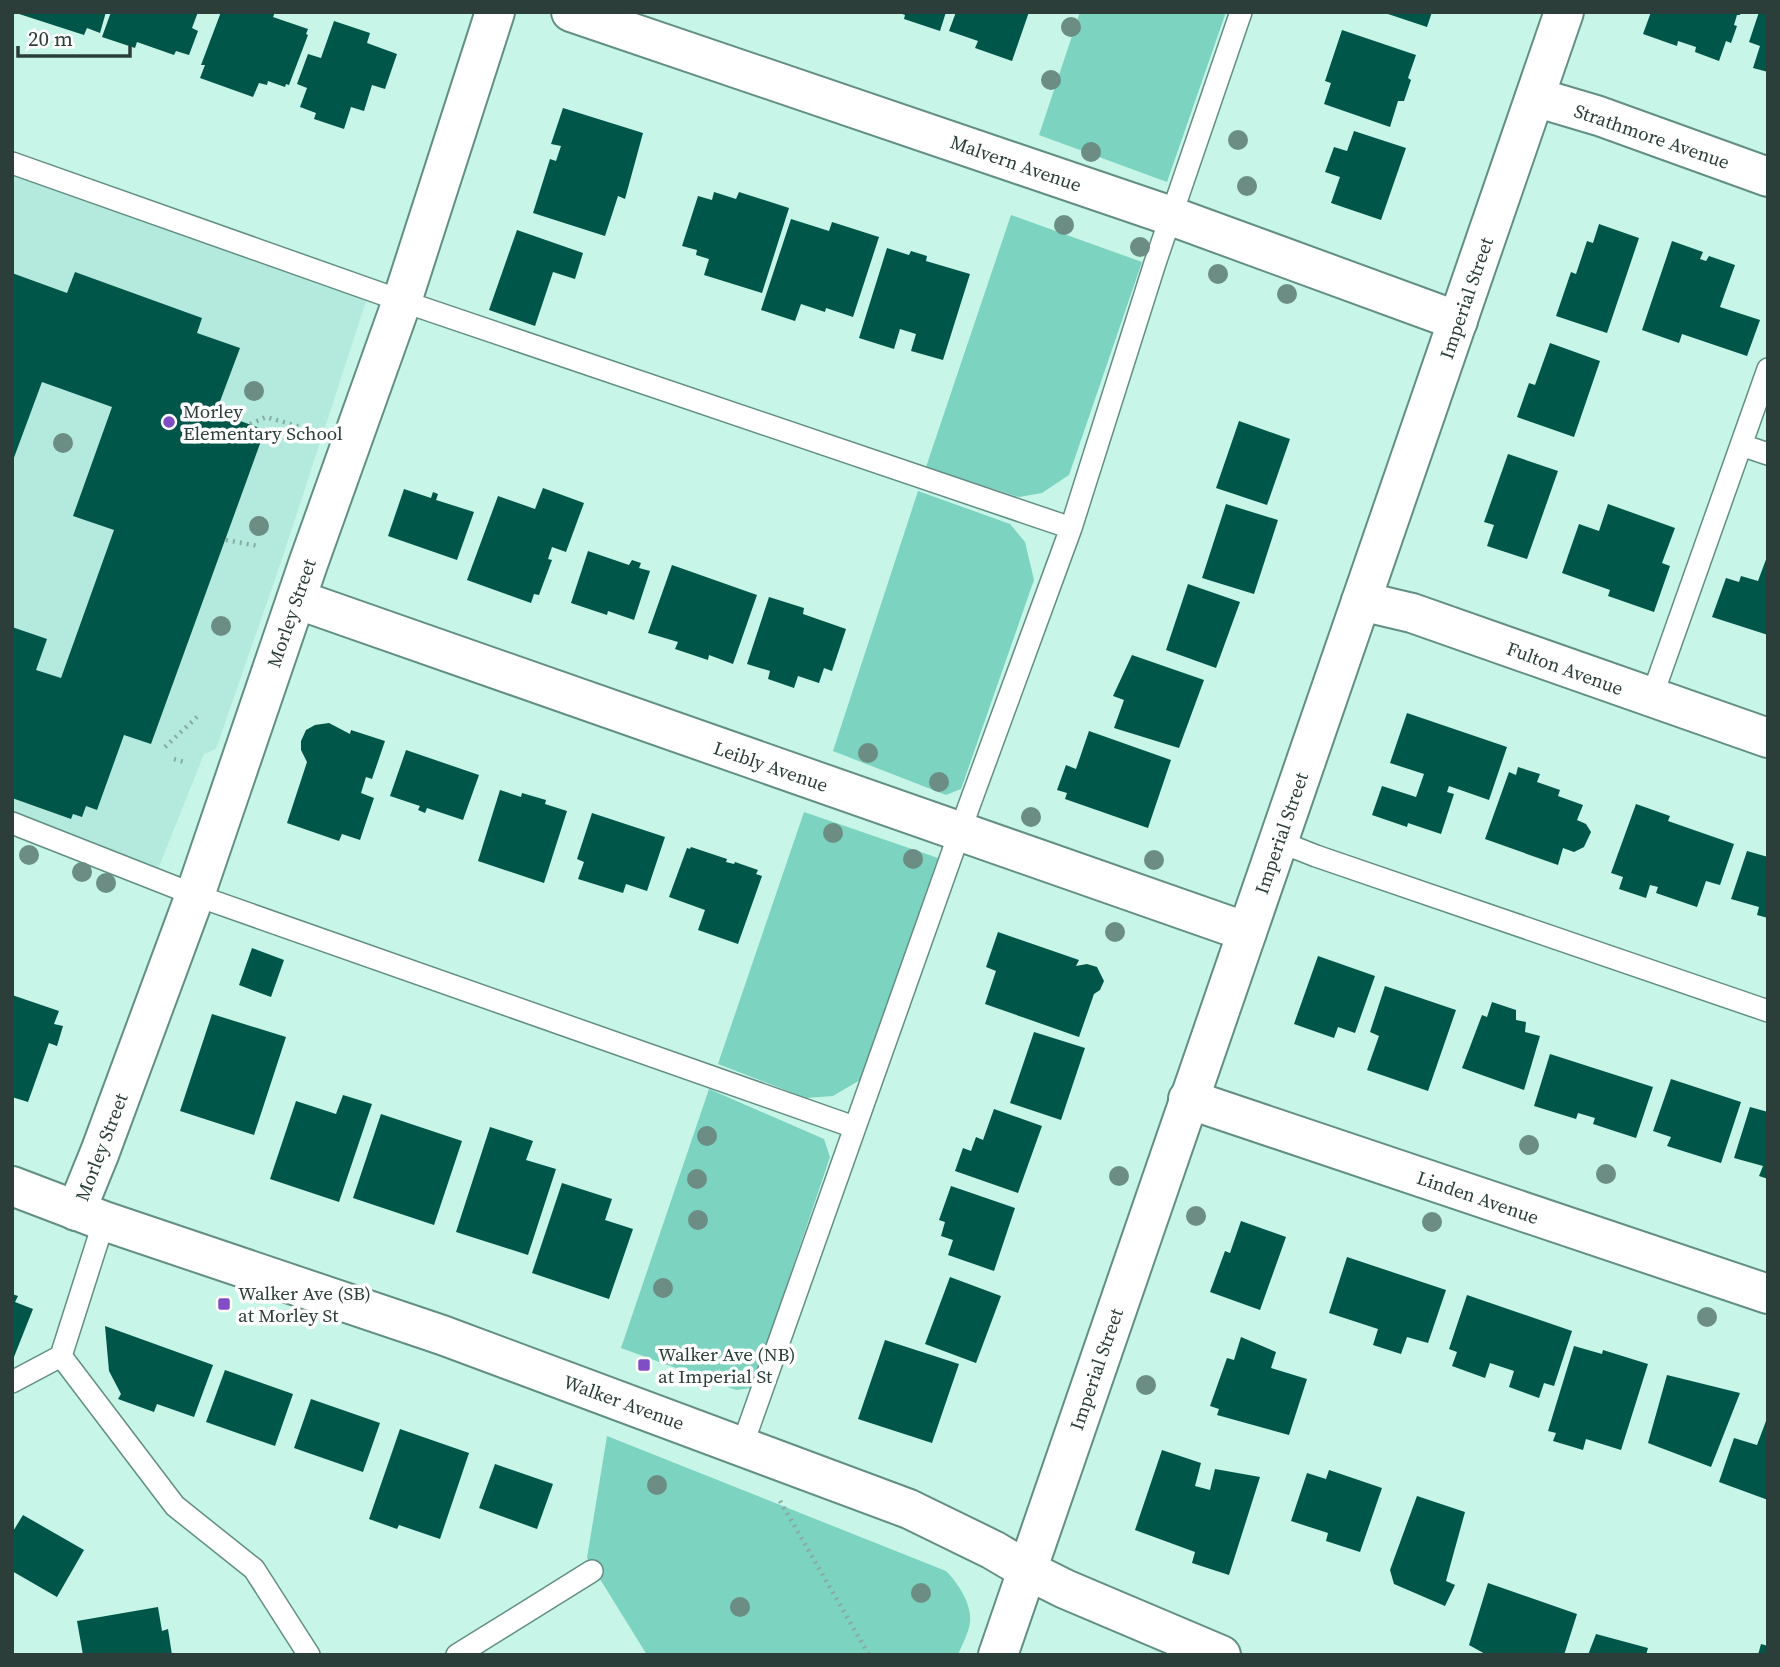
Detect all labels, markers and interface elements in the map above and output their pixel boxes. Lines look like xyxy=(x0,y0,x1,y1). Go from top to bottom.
scale bar xyxy=(18,14,130,58)
text: 20 m xyxy=(28,24,73,53)
street label: Strathmore Avenue xyxy=(1571,97,1733,175)
street label: Malvern Avenue xyxy=(947,128,1085,198)
street label: Imperial Street xyxy=(1433,233,1499,362)
place label: Morley Elementary School xyxy=(183,398,343,446)
marker: Morley Elementary School xyxy=(161,414,177,430)
street label: Morley Street xyxy=(260,554,322,671)
street label: Fulton Avenue xyxy=(1503,635,1627,701)
street label: Leibly Avenue xyxy=(710,734,832,798)
street label: Imperial Street xyxy=(1248,768,1314,897)
street label: Morley Street xyxy=(69,1089,134,1205)
street label: Linden Avenue xyxy=(1414,1164,1542,1230)
place label: Walker Ave (SB) at Morley St xyxy=(238,1280,371,1328)
marker: Walker Ave (SB) at Morley St xyxy=(216,1296,232,1312)
street label: Imperial Street xyxy=(1063,1304,1129,1433)
place label: Walker Ave (NB) at Imperial St xyxy=(658,1341,796,1389)
marker: Walker Ave (NB) at Imperial St xyxy=(636,1357,652,1373)
street label: Walker Avenue xyxy=(560,1368,688,1436)

